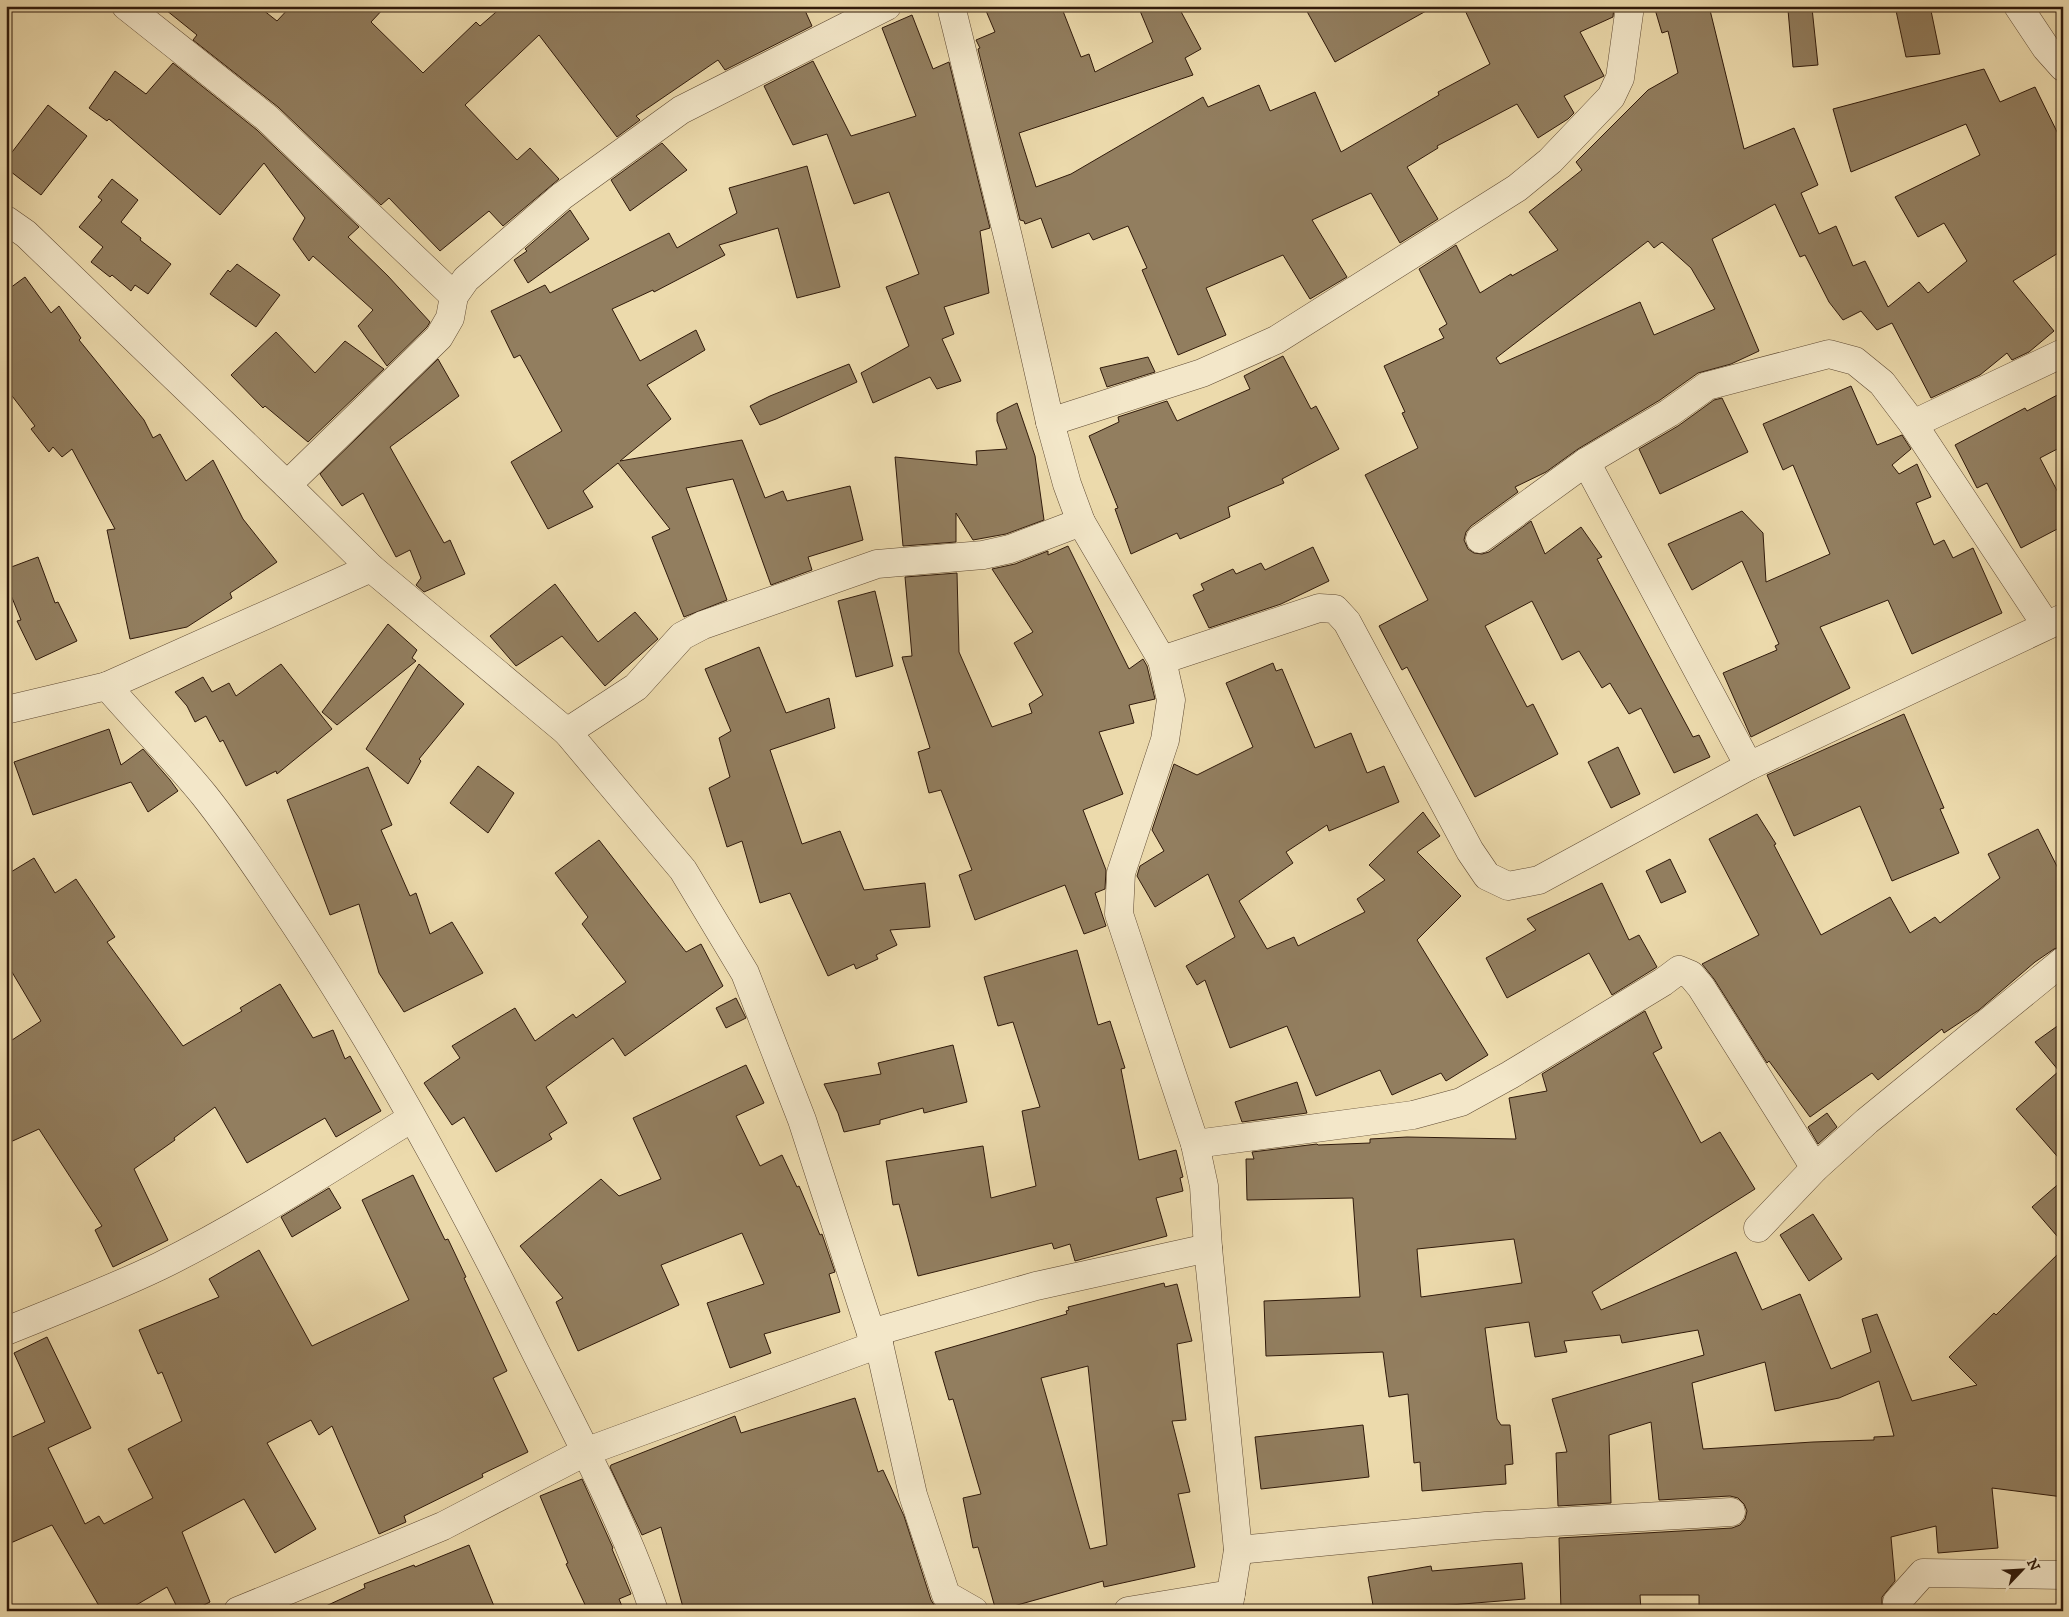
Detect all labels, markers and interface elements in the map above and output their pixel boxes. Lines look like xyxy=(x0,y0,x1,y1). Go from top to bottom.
north arrow xyxy=(1996,1544,2046,1594)
text: N xyxy=(2022,1556,2044,1574)

